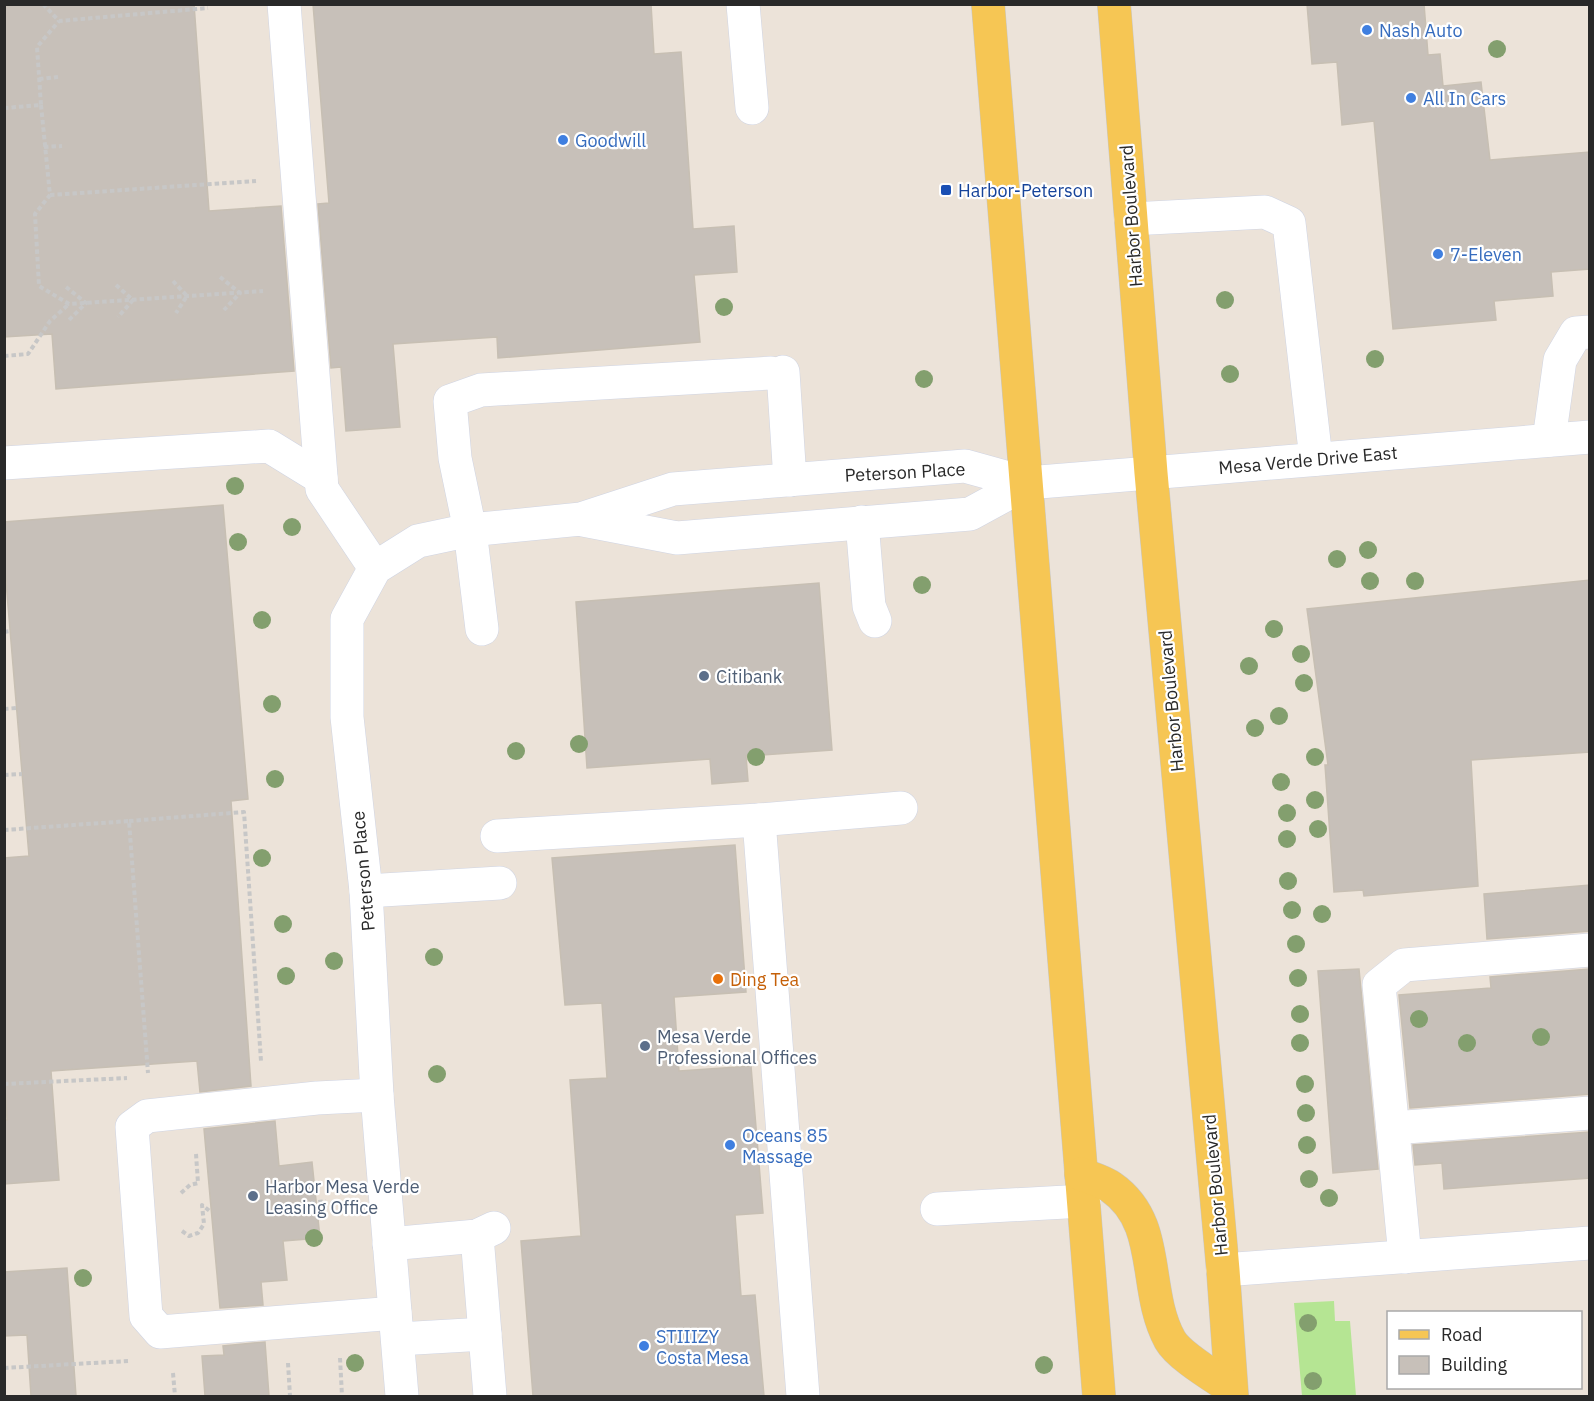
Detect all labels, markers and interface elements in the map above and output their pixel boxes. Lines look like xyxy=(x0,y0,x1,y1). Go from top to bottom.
place label: Nash Auto xyxy=(1379,19,1463,42)
marker: Nash Auto xyxy=(1360,23,1374,37)
place label: All In Cars xyxy=(1423,87,1506,110)
marker: All In Cars xyxy=(1404,91,1418,105)
place label: Goodwill xyxy=(575,129,646,152)
marker: Goodwill xyxy=(556,133,570,147)
street label: Harbor Boulevard xyxy=(1115,144,1147,288)
place label: Harbor-Peterson xyxy=(958,179,1093,202)
marker: Harbor-Peterson xyxy=(939,183,953,197)
place label: 7-Eleven xyxy=(1450,243,1522,266)
marker: 7-Eleven xyxy=(1431,247,1445,261)
street label: Mesa Verde Drive East xyxy=(1218,441,1398,479)
street label: Peterson Place xyxy=(844,457,966,487)
street label: Harbor Boulevard xyxy=(1153,629,1189,773)
place label: Citibank xyxy=(716,665,783,688)
marker: Citibank xyxy=(697,669,711,683)
street label: Peterson Place xyxy=(346,810,380,932)
place label: Ding Tea xyxy=(730,968,800,991)
marker: Ding Tea xyxy=(711,972,725,986)
place label: Mesa Verde Professional Offices xyxy=(657,1025,817,1069)
marker: Mesa Verde Professional Offices xyxy=(638,1039,652,1053)
street label: Harbor Boulevard xyxy=(1197,1113,1233,1257)
place label: Oceans 85 Massage xyxy=(742,1124,828,1168)
marker: Oceans 85 Massage xyxy=(723,1138,737,1152)
place label: Harbor Mesa Verde Leasing Office xyxy=(265,1175,420,1219)
marker: Harbor Mesa Verde Leasing Office xyxy=(246,1189,260,1203)
legend xyxy=(1387,1311,1582,1389)
text: Road xyxy=(1441,1323,1482,1346)
place label: STIIIZY Costa Mesa xyxy=(656,1325,749,1369)
marker: STIIIZY Costa Mesa xyxy=(637,1339,651,1353)
text: Building xyxy=(1441,1353,1508,1376)

